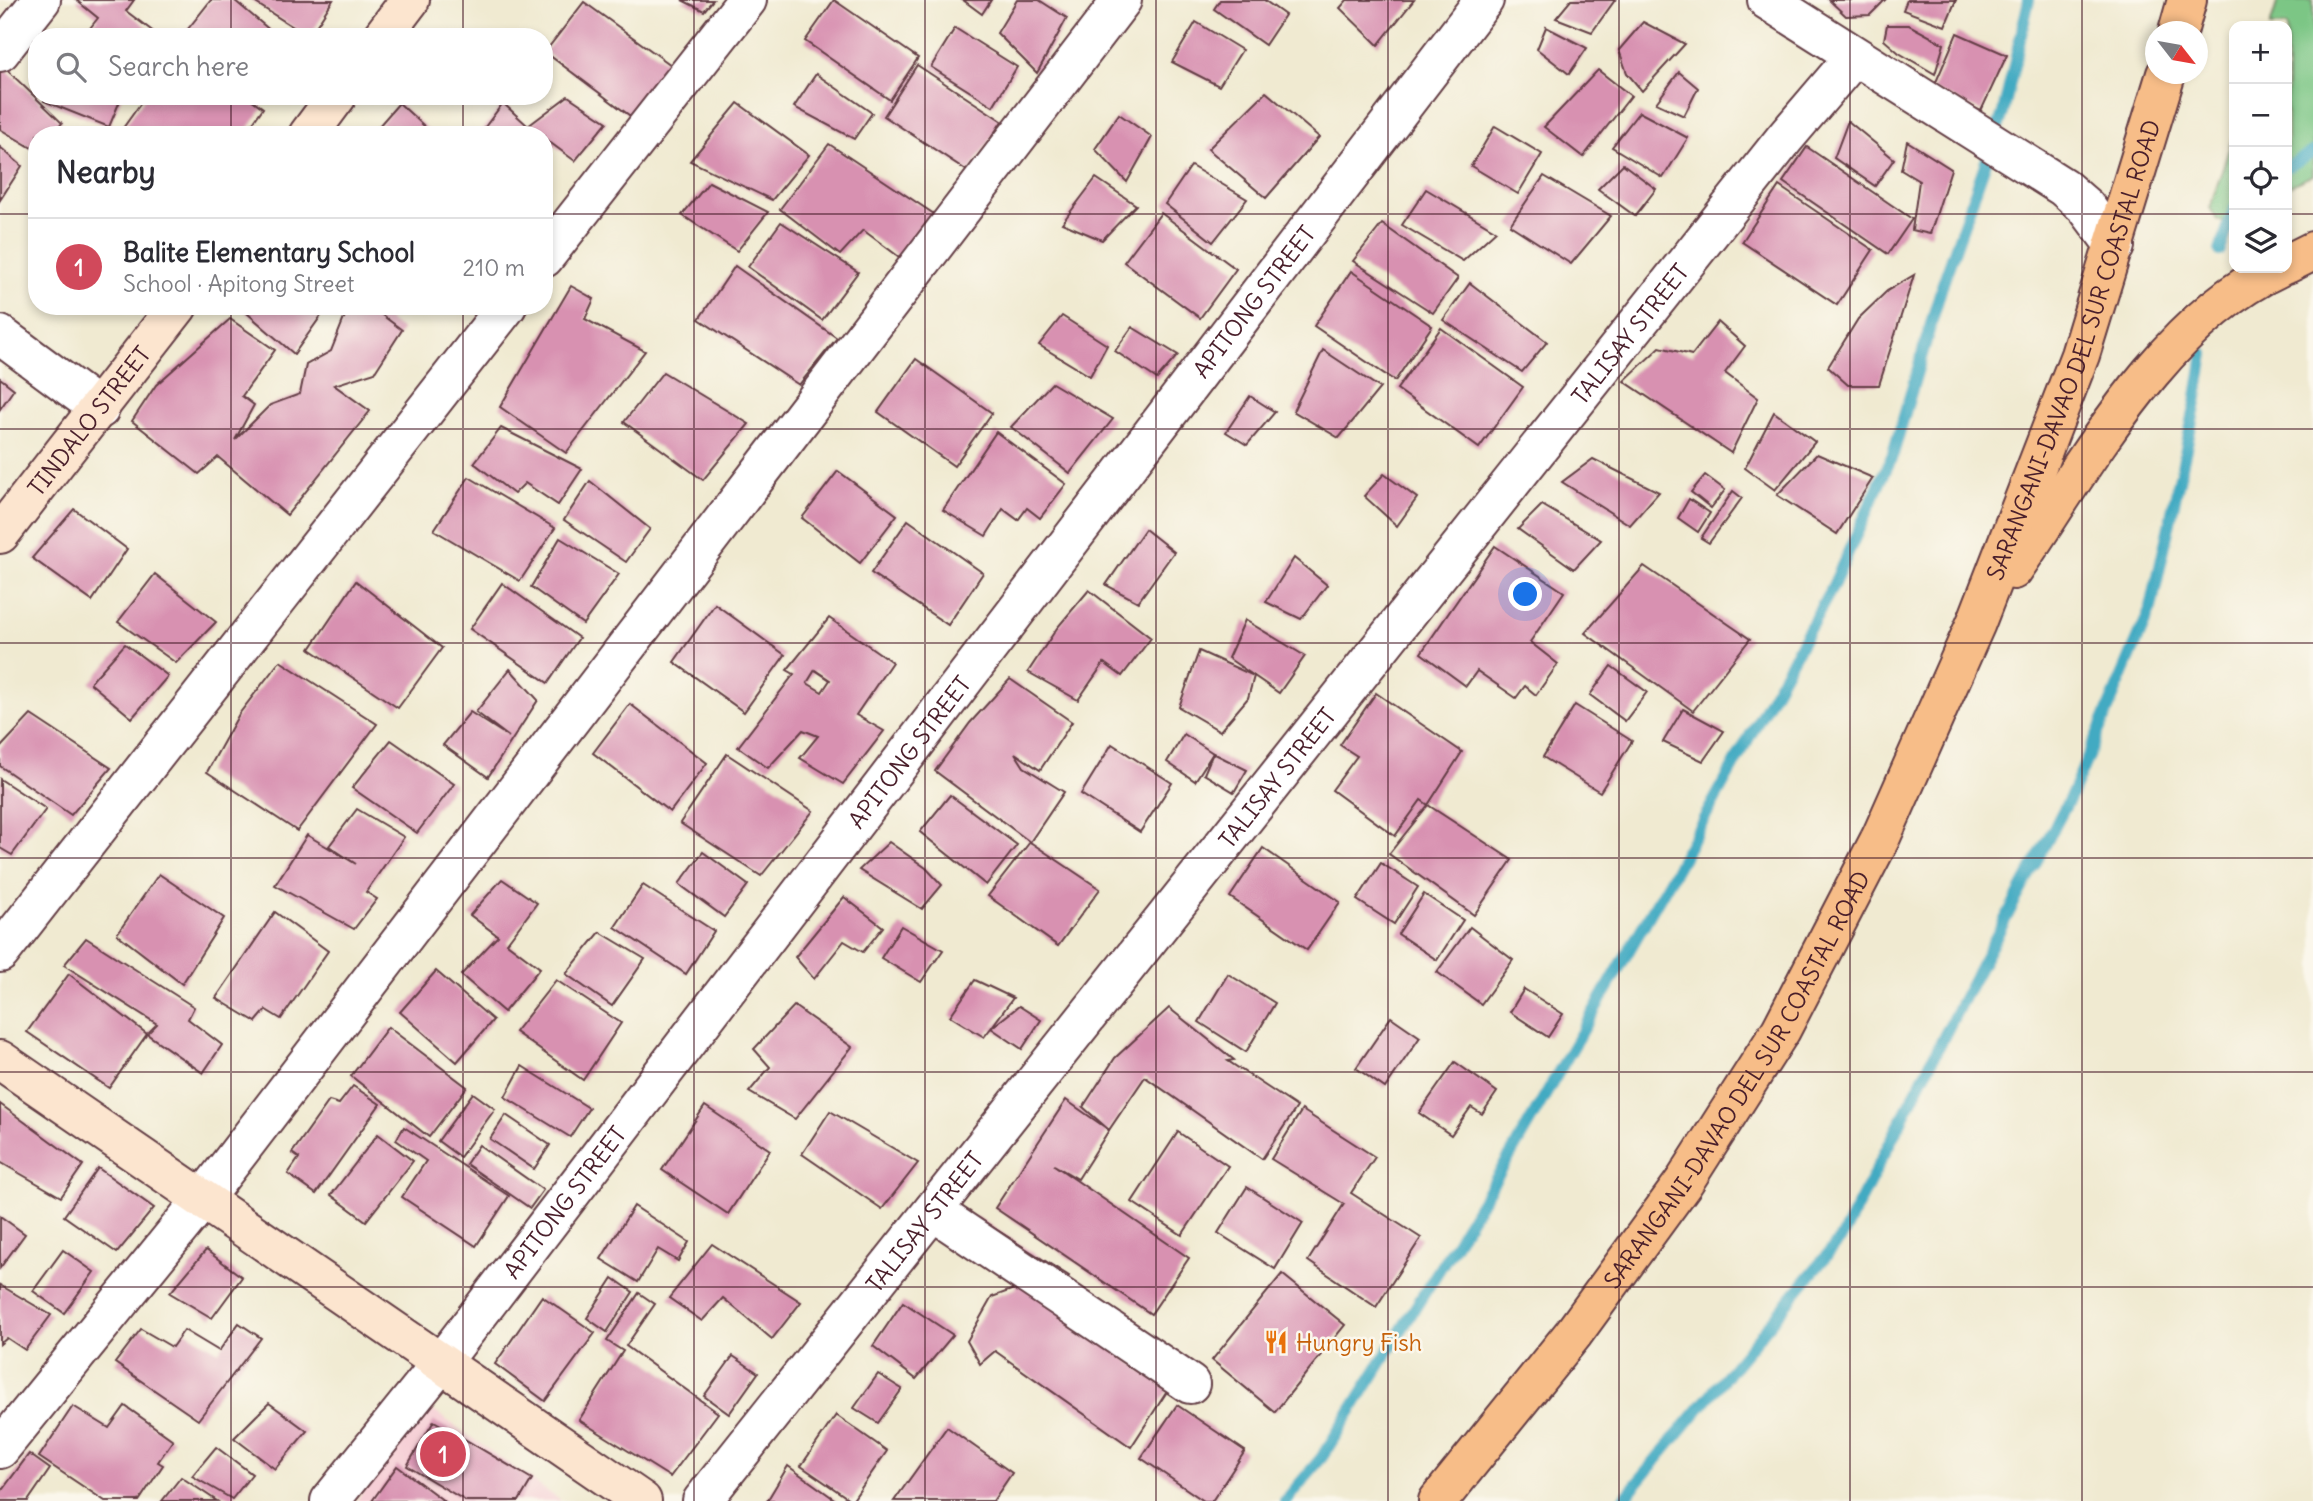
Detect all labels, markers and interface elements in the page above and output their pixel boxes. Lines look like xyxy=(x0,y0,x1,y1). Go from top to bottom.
north arrow xyxy=(2145,21,2208,84)
map controls xyxy=(2229,21,2292,273)
button: + xyxy=(2229,21,2292,84)
search box xyxy=(28,28,553,105)
icon: search xyxy=(52,48,90,86)
text: Search here xyxy=(108,50,249,83)
button: − xyxy=(2229,84,2292,147)
street label: SARANGANI-DAVAO DEL SUR COASTAL ROAD xyxy=(1980,116,2166,584)
button: locate xyxy=(2229,147,2292,210)
text: Nearby xyxy=(56,153,156,191)
button: layers xyxy=(2229,210,2292,273)
street label: APITONG STREET xyxy=(1186,219,1321,383)
text: Balite Elementary School xyxy=(123,236,415,269)
text: 1 xyxy=(74,253,84,282)
text: 210 m xyxy=(462,253,525,282)
street label: TALISAY STREET xyxy=(1565,257,1694,410)
text: School · Apitong Street xyxy=(123,269,355,298)
street label: TINDALO STREET xyxy=(21,340,156,501)
your location xyxy=(1508,577,1542,611)
street label: APITONG STREET xyxy=(841,670,976,833)
street label: TALISAY STREET xyxy=(1212,701,1342,854)
street label: SARANGANI-DAVAO DEL SUR COASTAL ROAD xyxy=(1597,866,1876,1294)
street label: APITONG STREET xyxy=(497,1120,632,1284)
street label: TALISAY STREET xyxy=(859,1145,989,1298)
restaurant icon: Hungry Fish xyxy=(1262,1328,1290,1356)
place label: Hungry Fish xyxy=(1296,1328,1422,1357)
pin: 1 xyxy=(420,1428,466,1480)

